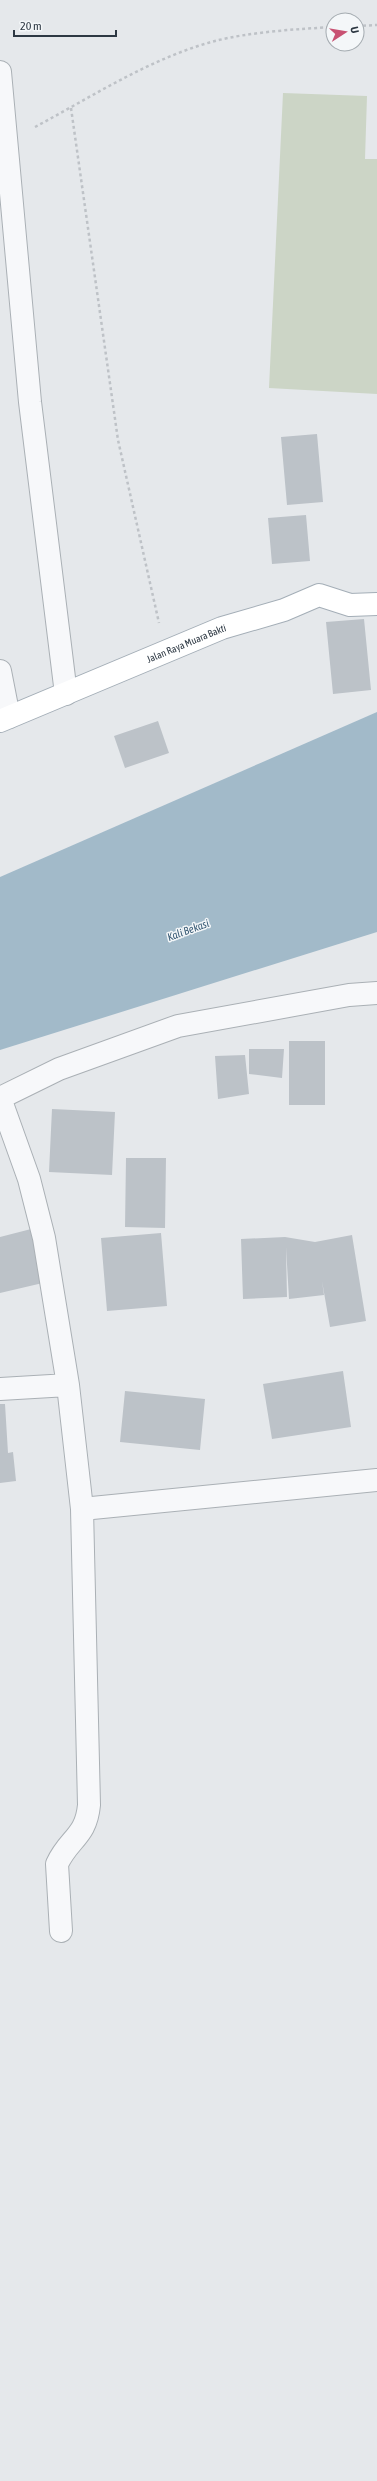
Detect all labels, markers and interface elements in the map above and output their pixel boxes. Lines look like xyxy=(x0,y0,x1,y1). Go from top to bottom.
scale bar xyxy=(14,12,116,38)
north arrow xyxy=(325,12,365,52)
text: 20 m xyxy=(20,19,42,33)
text: U xyxy=(348,25,361,34)
street label: Jalan Raya Muara Bakti xyxy=(145,622,227,664)
water label: Kali Bekasi xyxy=(165,917,211,943)

